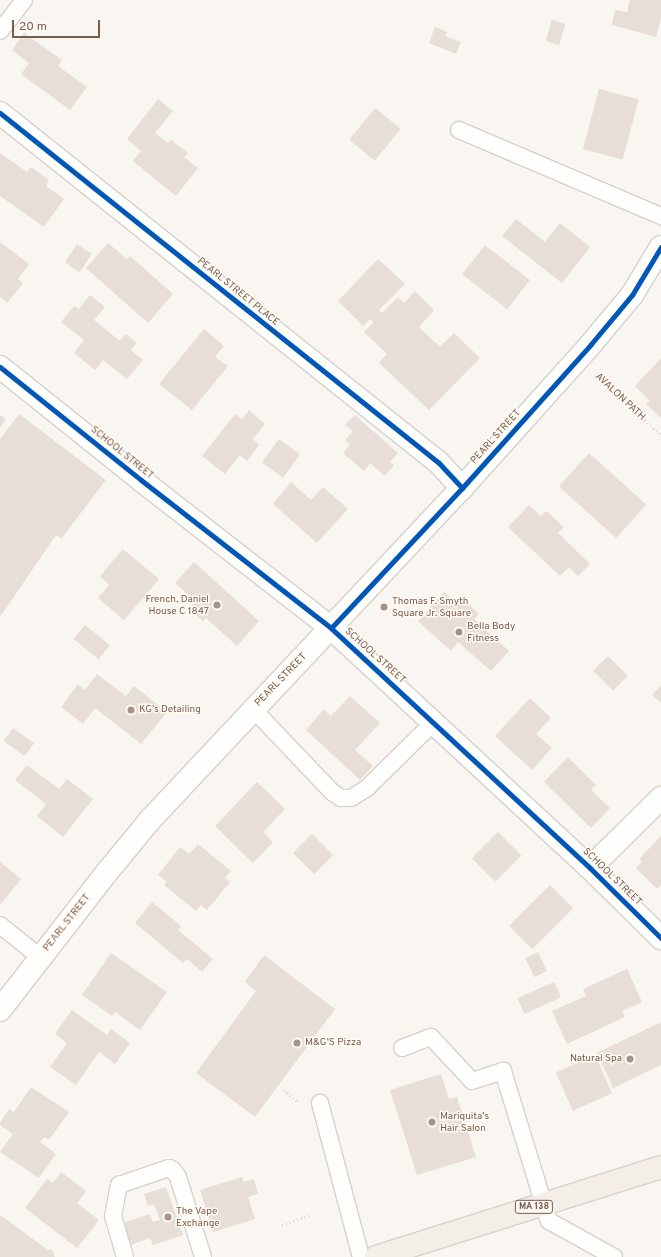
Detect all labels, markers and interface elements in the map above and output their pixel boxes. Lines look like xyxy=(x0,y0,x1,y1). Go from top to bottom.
scale bar xyxy=(14,12,102,38)
text: 20 m xyxy=(19,19,47,35)
street label: PEARL STREET PLACE xyxy=(194,255,282,329)
street label: AVALON PATH xyxy=(592,371,648,423)
street label: PEARL STREET xyxy=(468,407,524,467)
street label: SCHOOL STREET xyxy=(88,424,156,482)
place label: French, Daniel House C 1847 xyxy=(146,593,209,616)
place label: Thomas F. Smyth Square Jr. Square xyxy=(392,595,471,618)
marker: French, Daniel House C 1847 xyxy=(212,600,222,610)
marker: Thomas F. Smyth Square Jr. Square xyxy=(379,602,389,612)
place label: Bella Body Fitness xyxy=(467,620,515,644)
street label: SCHOOL STREET xyxy=(342,626,408,686)
marker: Bella Body Fitness xyxy=(454,627,464,637)
street label: PEARL STREET xyxy=(253,651,309,709)
place label: KG’s Detailing xyxy=(139,704,201,716)
marker: KG’s Detailing xyxy=(126,705,136,715)
street label: SCHOOL STREET xyxy=(580,846,644,908)
street label: PEARL STREET xyxy=(41,892,93,954)
place label: M&G'S Pizza xyxy=(305,1037,361,1049)
marker: M&G'S Pizza xyxy=(292,1038,302,1048)
place label: Natural Spa xyxy=(570,1053,622,1065)
marker: Natural Spa xyxy=(625,1054,635,1064)
place label: Mariquita's Hair Salon xyxy=(440,1110,489,1134)
marker: Mariquita's Hair Salon xyxy=(427,1117,437,1127)
road number: MA 138 xyxy=(514,1200,554,1214)
place label: The Vape Exchange xyxy=(176,1205,220,1228)
marker: The Vape Exchange xyxy=(163,1212,173,1222)

